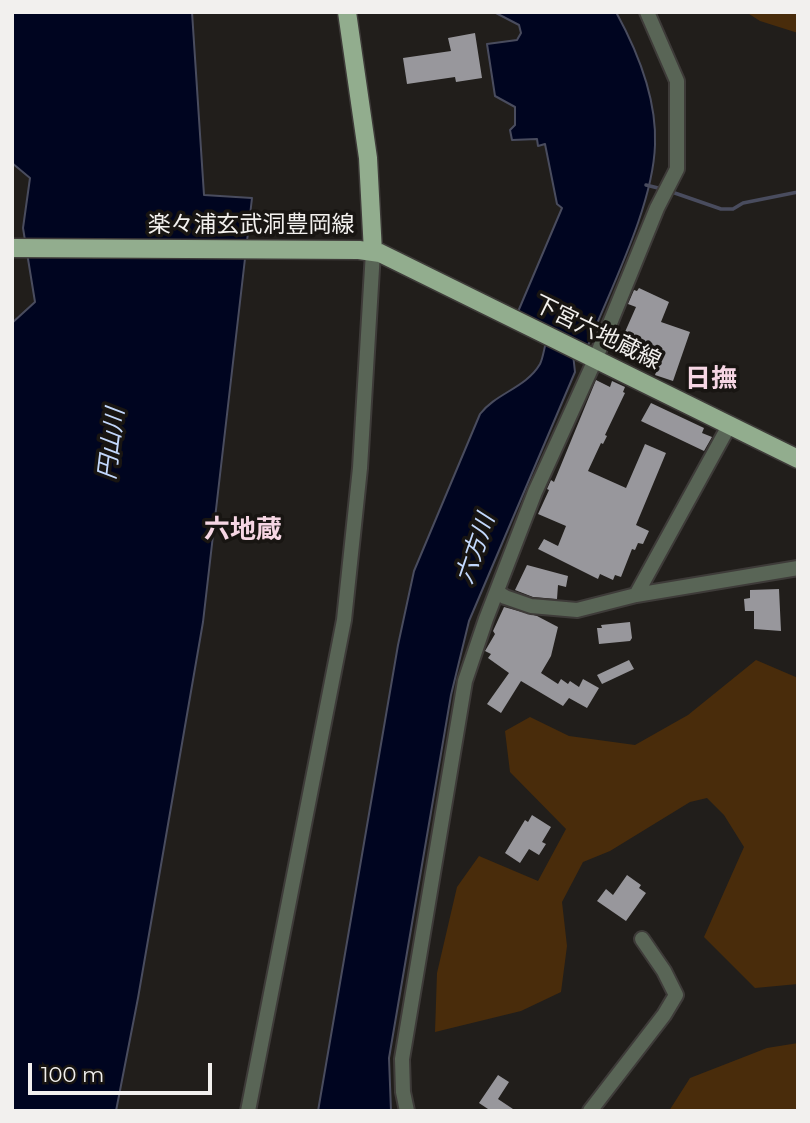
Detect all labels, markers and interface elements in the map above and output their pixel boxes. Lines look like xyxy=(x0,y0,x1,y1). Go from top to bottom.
street label: 楽々浦玄武洞豊岡線 xyxy=(148,211,354,239)
street label: 下宮六地蔵線 xyxy=(529,290,665,376)
district label: 日撫 xyxy=(685,363,737,395)
water label: 円山川 xyxy=(93,407,131,481)
water label: 六方川 xyxy=(451,510,501,588)
district label: 六地蔵 xyxy=(204,514,282,546)
scale bar xyxy=(32,1050,215,1094)
text: 100 m xyxy=(41,1062,104,1087)

